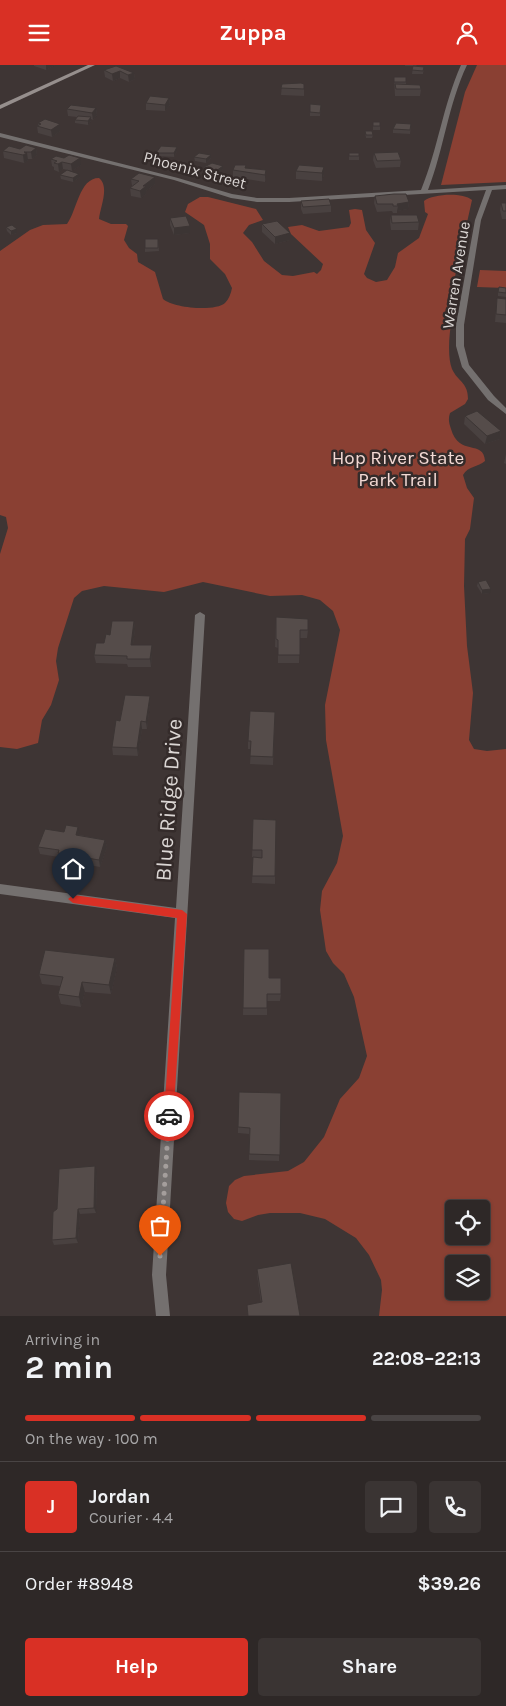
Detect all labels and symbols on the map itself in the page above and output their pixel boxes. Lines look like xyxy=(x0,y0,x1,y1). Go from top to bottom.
street label: Phoenix Street xyxy=(141,147,249,193)
street label: Warren Avenue xyxy=(438,220,474,330)
park label: Hop River State Park Trail xyxy=(332,447,464,491)
street label: Blue Ridge Drive xyxy=(150,718,188,882)
pin xyxy=(52,848,94,899)
courier xyxy=(144,1091,194,1141)
pin xyxy=(139,1205,181,1256)

